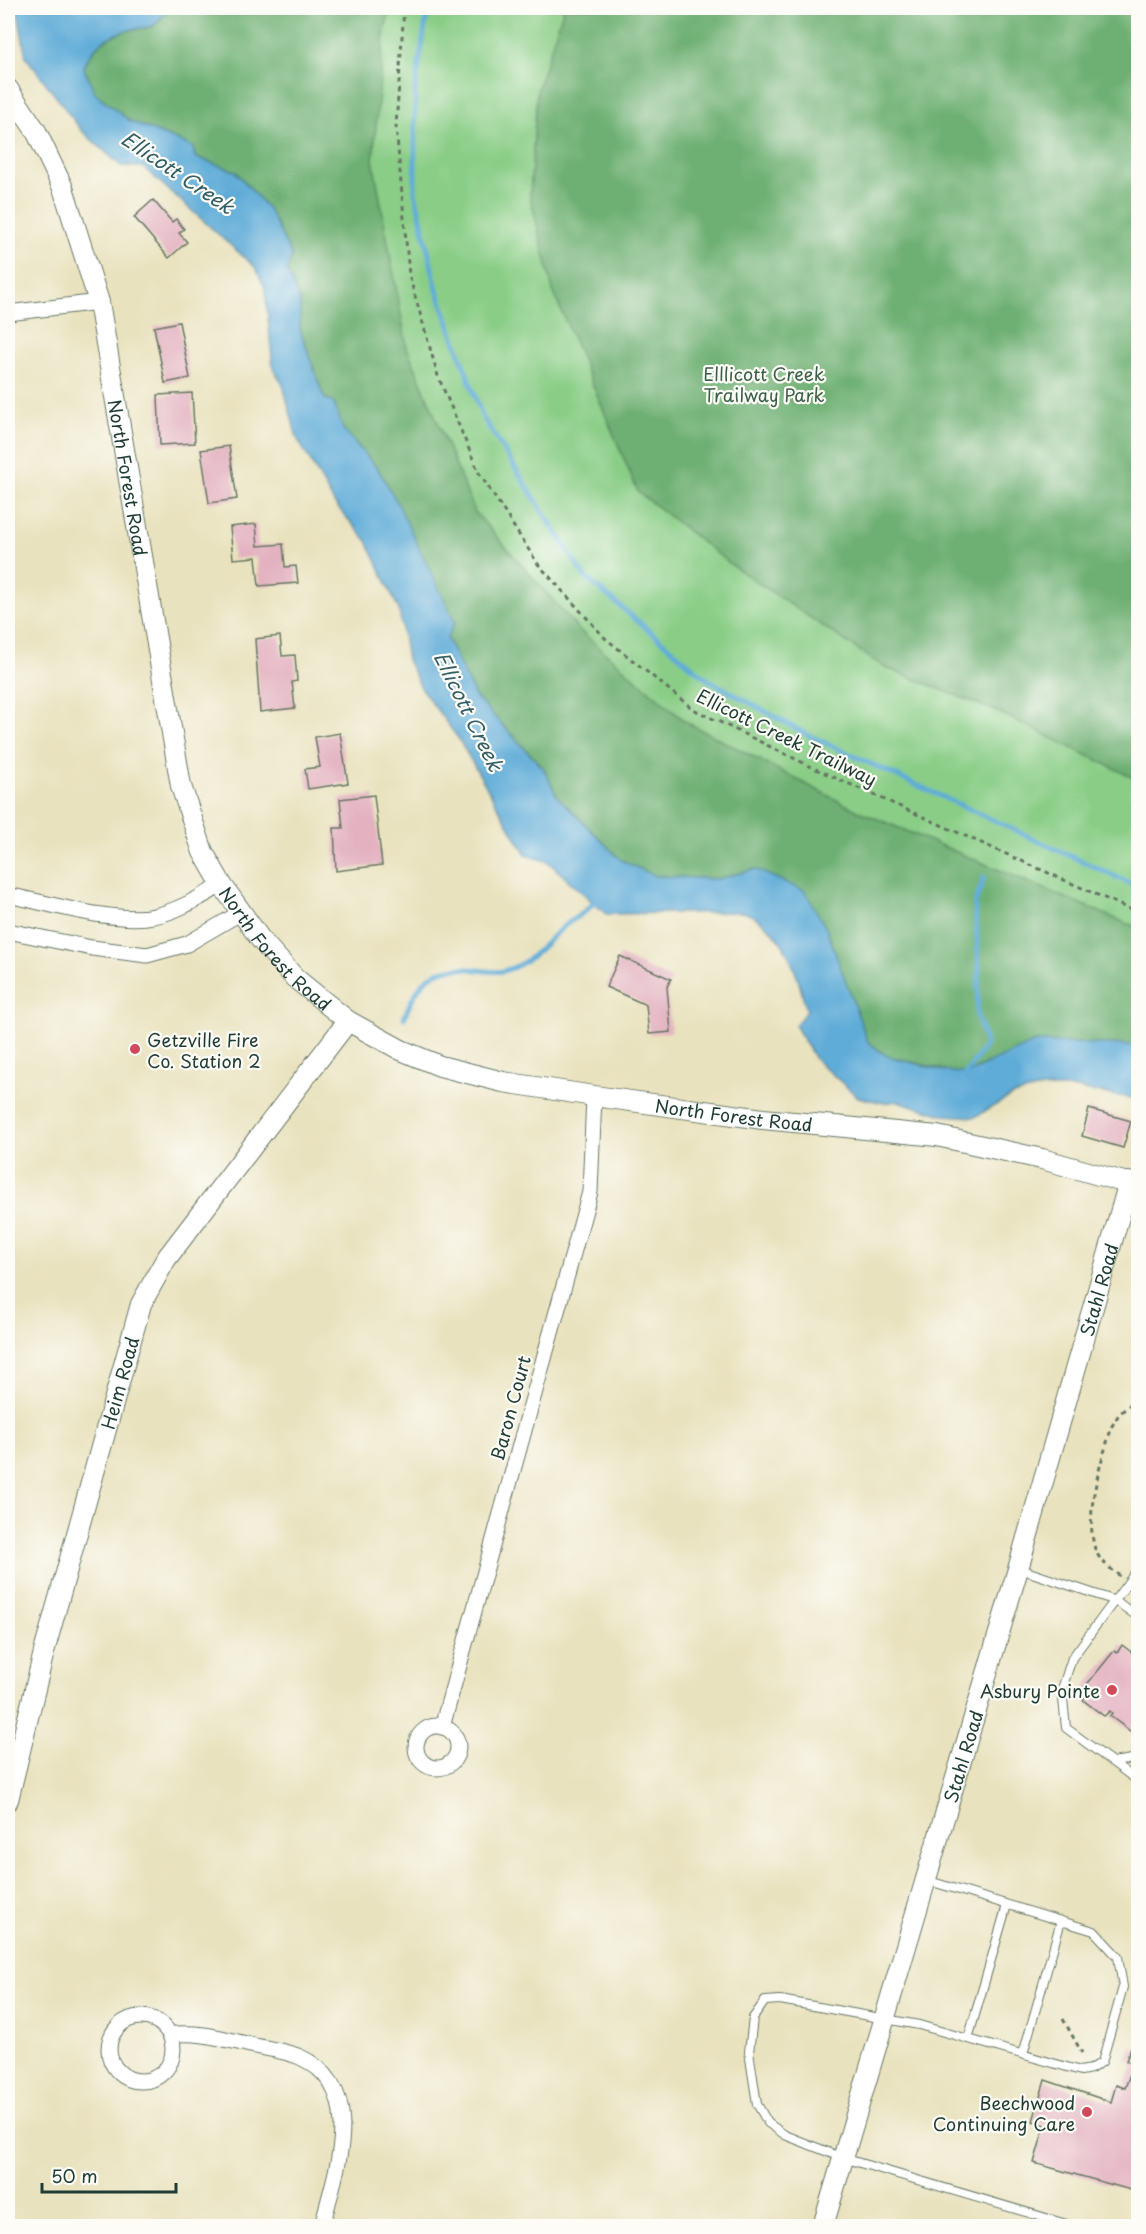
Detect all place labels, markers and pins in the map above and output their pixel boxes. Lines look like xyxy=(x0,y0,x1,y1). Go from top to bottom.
place label: Getzville Fire Co. Station 2 xyxy=(147,1026,261,1074)
marker: Getzville Fire Co. Station 2 xyxy=(128,1042,142,1056)
place label: Asbury Pointe xyxy=(980,1677,1100,1704)
marker: Asbury Pointe xyxy=(1105,1683,1119,1697)
place label: Beechwood Continuing Care xyxy=(933,2089,1075,2137)
marker: Beechwood Continuing Care xyxy=(1080,2105,1094,2119)

